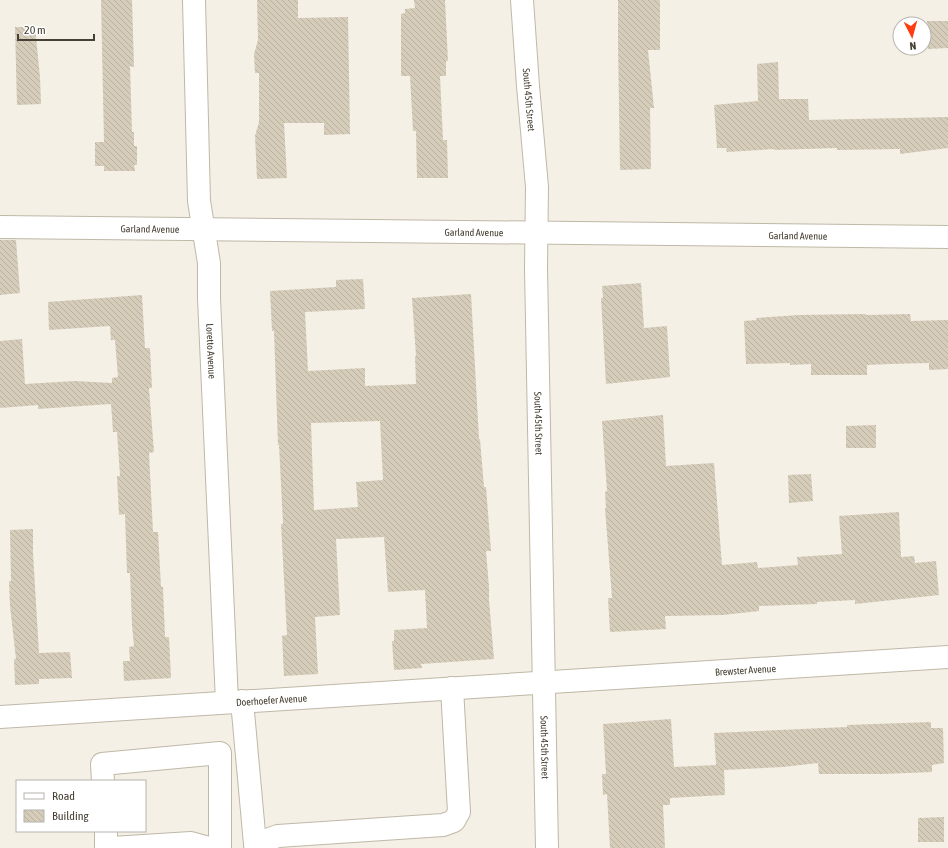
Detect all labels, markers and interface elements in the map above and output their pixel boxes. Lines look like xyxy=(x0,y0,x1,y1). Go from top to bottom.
scale bar xyxy=(18,16,94,42)
north arrow xyxy=(892,16,932,56)
text: 20 m xyxy=(24,23,46,37)
text: N xyxy=(909,40,917,52)
street label: South 45th Street xyxy=(521,68,538,132)
street label: Garland Avenue xyxy=(120,223,180,234)
street label: Garland Avenue xyxy=(444,226,504,238)
street label: Garland Avenue xyxy=(768,230,828,241)
street label: Loretto Avenue xyxy=(205,323,218,380)
street label: South 45th Street xyxy=(533,392,545,455)
street label: Brewster Avenue xyxy=(715,662,777,677)
street label: Doerhoefer Avenue xyxy=(236,692,308,708)
street label: South 45th Street xyxy=(539,716,551,779)
legend xyxy=(16,780,146,832)
text: Road xyxy=(52,789,75,803)
text: Building xyxy=(52,809,90,823)

